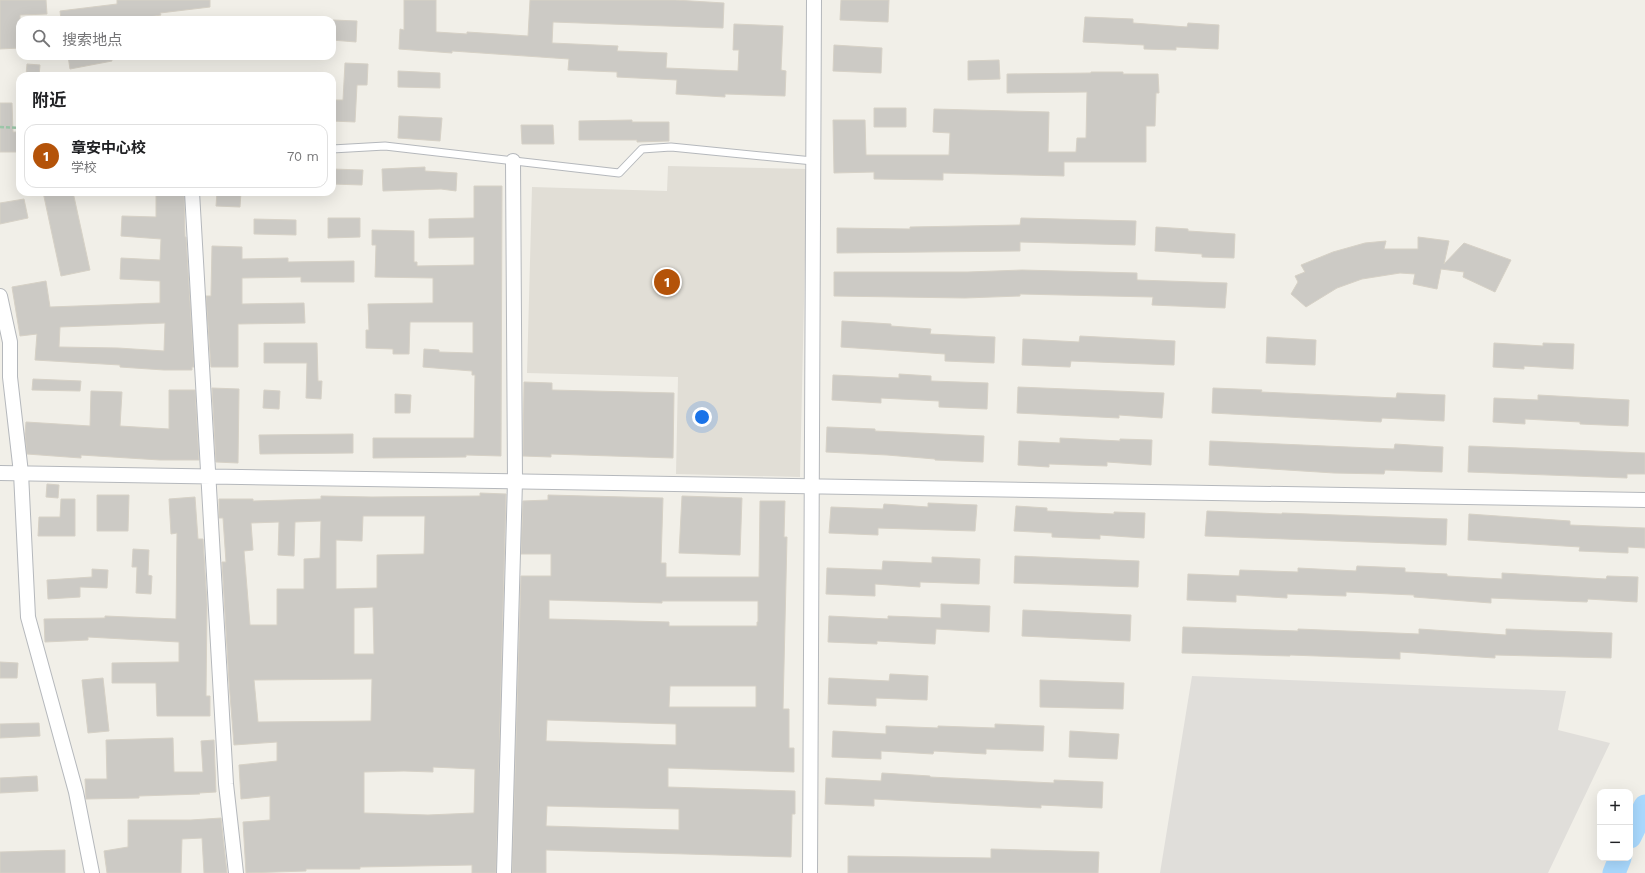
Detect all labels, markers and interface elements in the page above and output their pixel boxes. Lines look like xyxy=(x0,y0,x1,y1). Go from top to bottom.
search box xyxy=(16,16,336,60)
icon: search xyxy=(30,27,52,49)
text: 搜索地点 xyxy=(62,31,122,49)
text: 附近 xyxy=(32,90,66,110)
text: 章安中心校 xyxy=(71,139,146,157)
text: 1 xyxy=(43,149,49,164)
text: 70 m xyxy=(287,149,319,164)
text: 学校 xyxy=(71,160,97,175)
pin: 1 xyxy=(654,267,680,297)
your location xyxy=(692,407,712,427)
map controls xyxy=(1597,789,1633,861)
button: + xyxy=(1597,789,1633,825)
button: − xyxy=(1597,825,1633,861)

